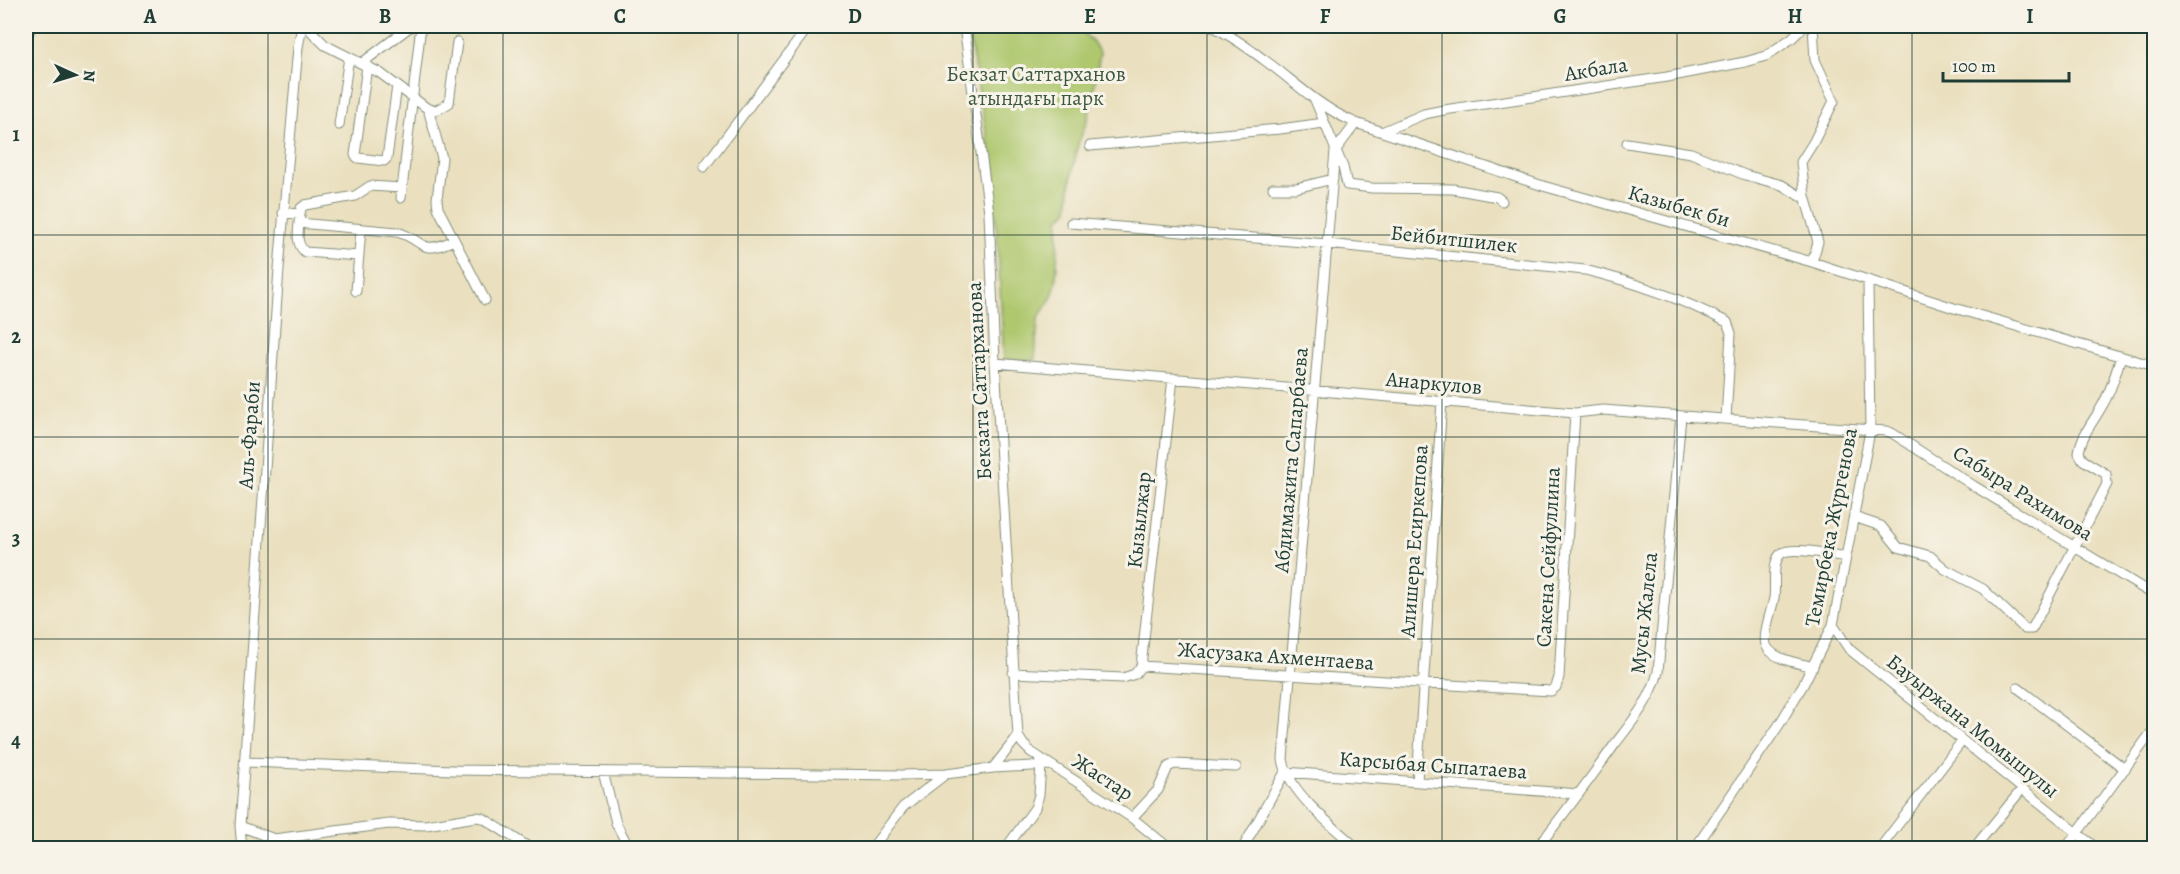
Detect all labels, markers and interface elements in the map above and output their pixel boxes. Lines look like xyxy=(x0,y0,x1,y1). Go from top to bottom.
text: A xyxy=(143,3,157,30)
text: B xyxy=(379,3,391,30)
text: C xyxy=(614,3,626,30)
text: D xyxy=(848,3,862,30)
text: E xyxy=(1084,3,1096,30)
text: F xyxy=(1320,3,1331,30)
text: G xyxy=(1553,3,1567,30)
text: H xyxy=(1788,3,1803,30)
text: I xyxy=(2026,3,2034,30)
north arrow xyxy=(45,45,105,105)
scale bar xyxy=(1943,45,2069,83)
street label: Акбала xyxy=(1561,50,1630,88)
text: 100 m xyxy=(1952,54,1996,78)
park label: Бекзат Саттарханов атындағы парк xyxy=(946,60,1126,112)
text: N xyxy=(78,69,100,83)
text: 1 xyxy=(12,121,20,148)
street label: Казыбек би xyxy=(1625,178,1733,234)
street label: Бейбитшилек xyxy=(1389,218,1519,260)
street label: Бекзата Саттарханова xyxy=(960,281,998,481)
text: 2 xyxy=(11,323,21,350)
street label: Абдимажита Сапарбаева xyxy=(1267,346,1315,575)
street label: Анаркулов xyxy=(1384,365,1483,401)
street label: Аль-Фараби xyxy=(231,380,267,491)
street label: Темирбека Жүргенова xyxy=(1798,425,1864,629)
street label: Сабыра Рахимова xyxy=(1948,439,2099,548)
street label: Алишера Есиркепова xyxy=(1393,443,1435,639)
street label: Сакена Сейфуллина xyxy=(1529,466,1567,648)
street label: Кызылжар xyxy=(1120,470,1158,570)
text: 3 xyxy=(12,525,20,552)
street label: Мусы Жалела xyxy=(1624,550,1664,675)
street label: Жасузака Ахментаева xyxy=(1177,635,1376,677)
street label: Бауыржана Момышулы xyxy=(1881,648,2065,804)
text: 4 xyxy=(11,727,21,754)
street label: Карсыбая Сыпатаева xyxy=(1338,744,1528,786)
street label: Жастар xyxy=(1067,747,1139,807)

